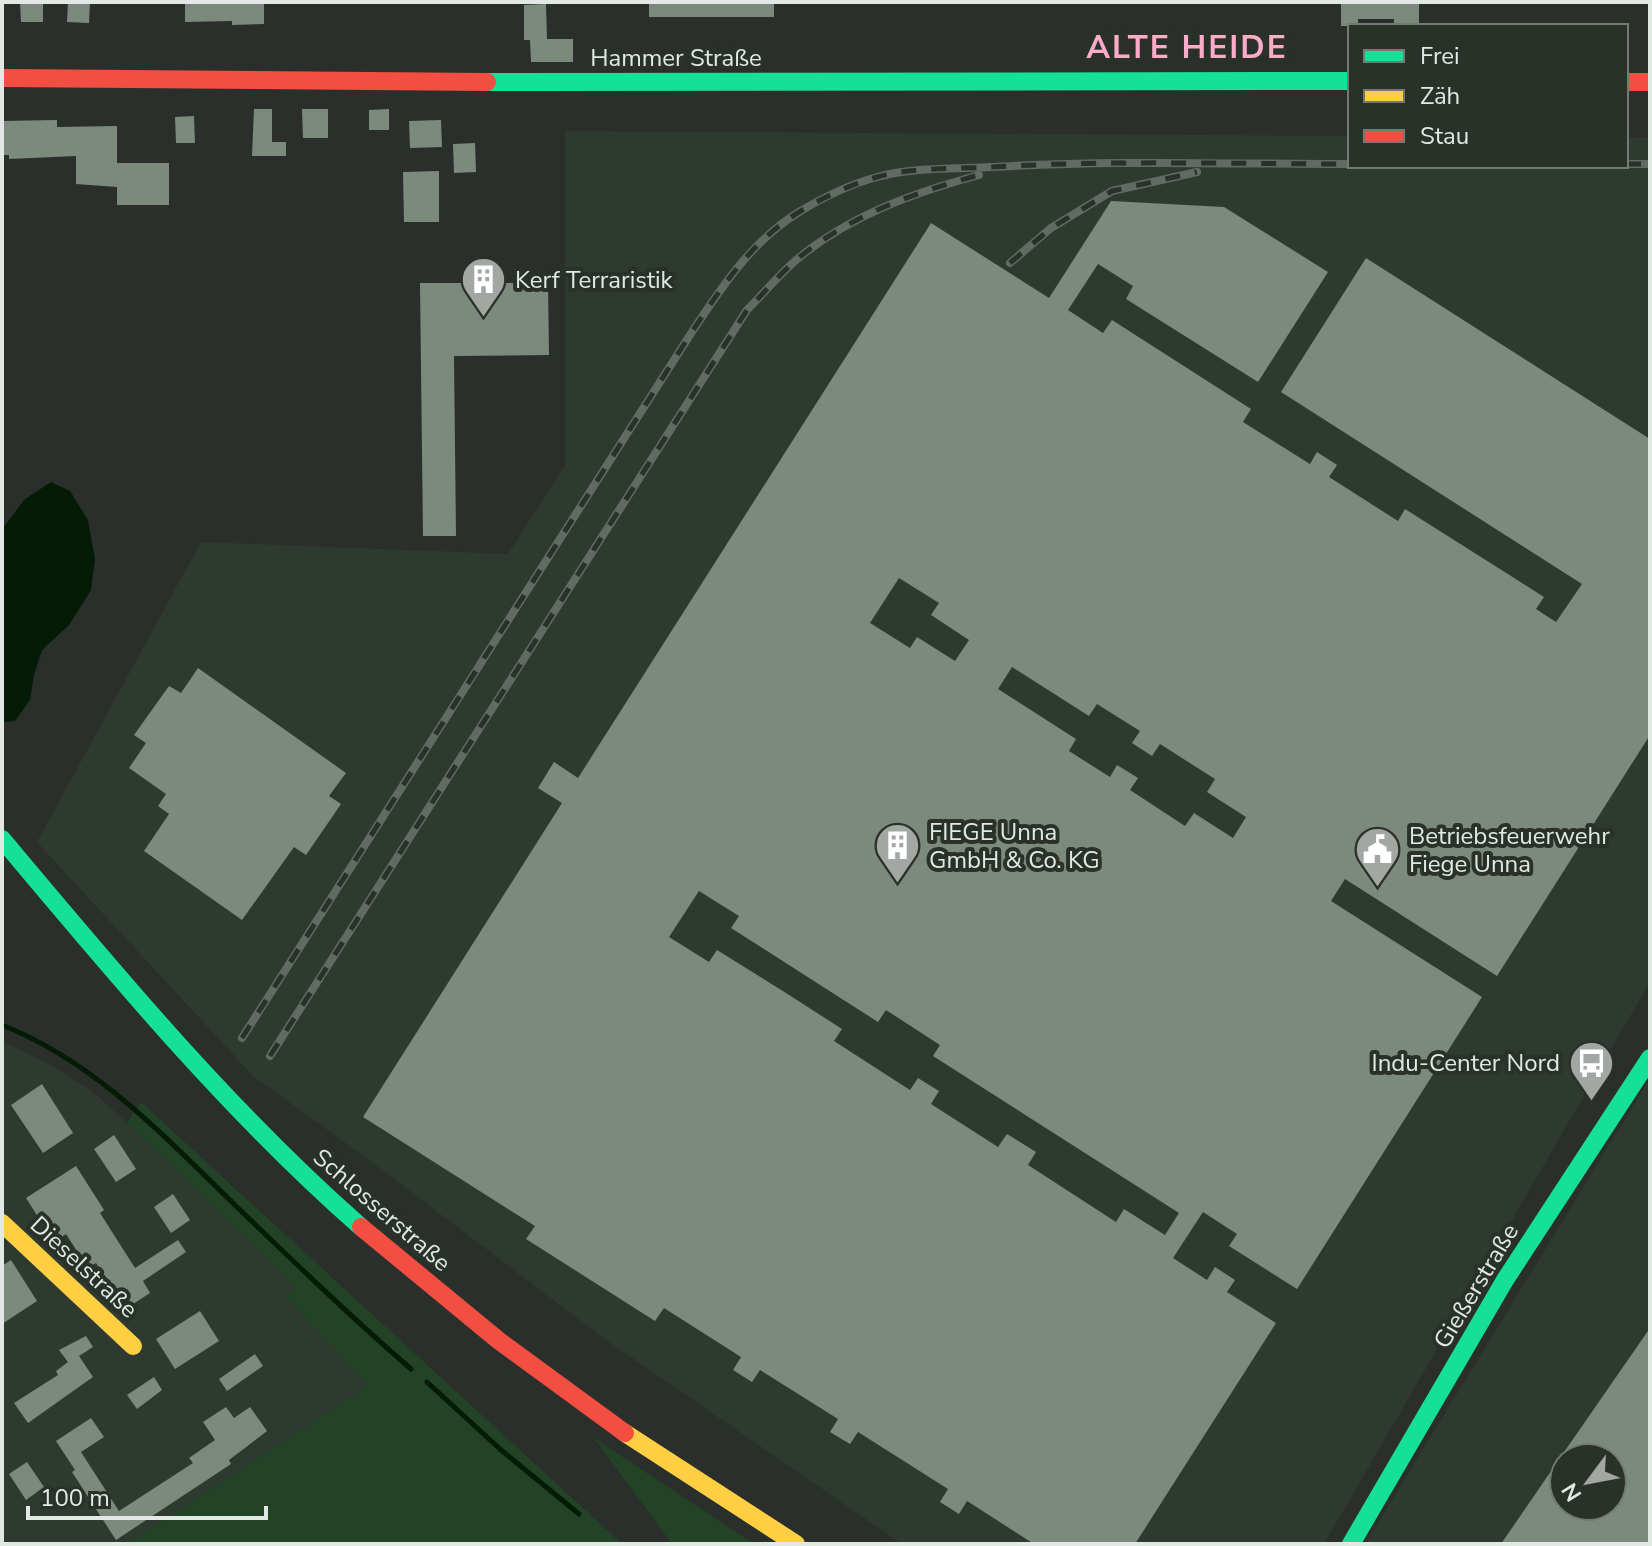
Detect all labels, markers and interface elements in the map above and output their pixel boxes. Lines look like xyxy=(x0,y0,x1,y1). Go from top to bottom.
legend xyxy=(1348,24,1628,168)
district label: ALTE HEIDE xyxy=(1086,26,1288,69)
text: Frei xyxy=(1420,40,1460,72)
street label: Hammer Straße xyxy=(590,42,762,74)
text: Zäh xyxy=(1420,80,1460,112)
text: Stau xyxy=(1420,120,1469,152)
building icon: Kerf Terraristik xyxy=(460,256,508,319)
place label: Kerf Terraristik xyxy=(515,264,674,296)
place label: FIEGE Unna GmbH & Co. KG xyxy=(929,816,1100,876)
place label: Betriebsfeuerwehr Fiege Unna xyxy=(1409,820,1610,880)
building icon: FIEGE Unna GmbH & Co. KG xyxy=(874,822,922,885)
public building icon: Betriebsfeuerwehr Fiege Unna xyxy=(1354,826,1402,889)
bus stop icon: Indu-Center Nord xyxy=(1567,1039,1615,1102)
place label: Indu-Center Nord xyxy=(1372,1047,1560,1079)
street label: Schlosserstraße xyxy=(306,1141,458,1279)
street label: Dieselstraße xyxy=(23,1209,145,1325)
street label: Gießerstraße xyxy=(1426,1218,1526,1354)
north arrow xyxy=(1548,1442,1628,1522)
scale bar xyxy=(28,1470,266,1520)
text: N xyxy=(1555,1477,1589,1507)
text: 100 m xyxy=(40,1482,110,1514)

